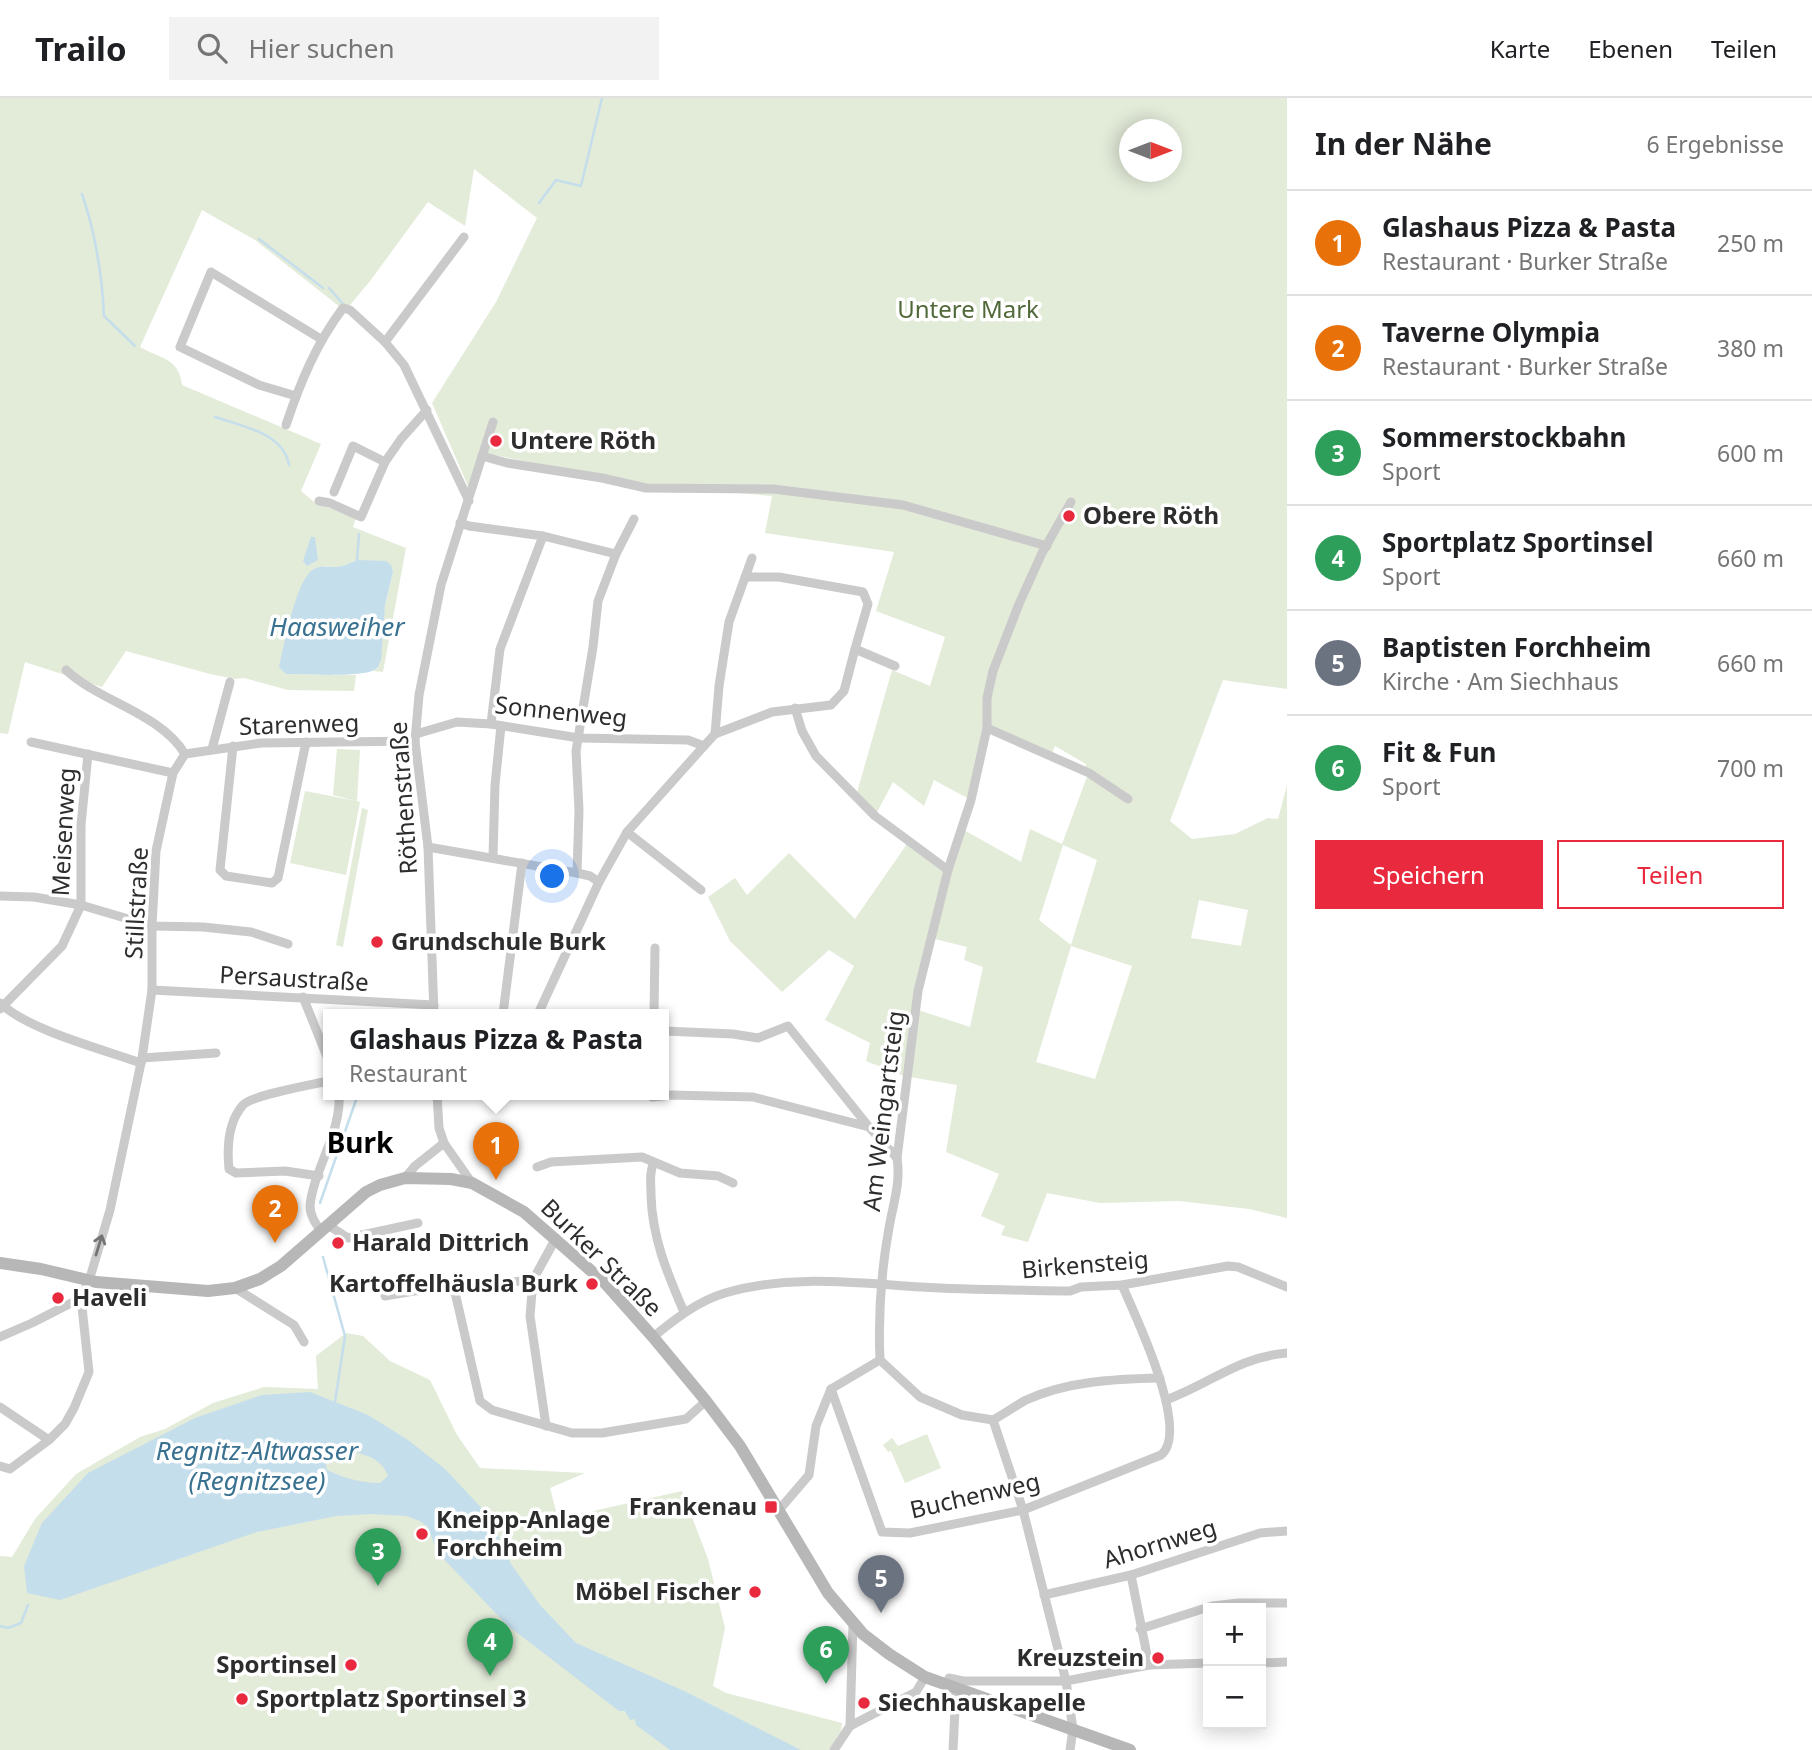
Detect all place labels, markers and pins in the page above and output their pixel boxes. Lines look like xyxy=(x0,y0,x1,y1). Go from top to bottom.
place label: Untere Röth xyxy=(510,423,656,456)
marker: Untere Röth xyxy=(488,433,504,449)
place label: Obere Röth xyxy=(1083,498,1219,531)
marker: Obere Röth xyxy=(1061,508,1077,524)
place label: Grundschule Burk xyxy=(391,924,606,957)
marker: Grundschule Burk xyxy=(369,934,385,950)
pin: 1 xyxy=(473,1122,519,1180)
pin: 2 xyxy=(252,1185,298,1243)
place label: Harald Dittrich xyxy=(352,1225,529,1258)
marker: Harald Dittrich xyxy=(330,1235,346,1251)
place label: Kartoffelhäusla Burk xyxy=(329,1266,578,1299)
marker: Kartoffelhäusla Burk xyxy=(584,1276,600,1292)
place label: Haveli xyxy=(72,1280,147,1313)
marker: Haveli xyxy=(50,1290,66,1306)
place label: Frankenau xyxy=(629,1489,757,1522)
marker: Frankenau xyxy=(763,1499,779,1515)
place label: Kneipp-Anlage Forchheim xyxy=(436,1502,610,1563)
marker: Kneipp-Anlage Forchheim xyxy=(414,1526,430,1542)
pin: 3 xyxy=(355,1528,401,1586)
pin: 5 xyxy=(858,1555,904,1613)
place label: Möbel Fischer xyxy=(575,1574,741,1607)
marker: Möbel Fischer xyxy=(747,1584,763,1600)
pin: 4 xyxy=(467,1618,513,1676)
pin: 6 xyxy=(803,1626,849,1684)
place label: Kreuzstein xyxy=(1016,1640,1144,1673)
place label: Sportinsel xyxy=(216,1647,337,1680)
marker: Kreuzstein xyxy=(1150,1650,1166,1666)
marker: Sportinsel xyxy=(343,1657,359,1673)
place label: Sportplatz Sportinsel 3 xyxy=(256,1681,527,1714)
place label: Siechhauskapelle xyxy=(878,1685,1086,1718)
marker: Sportplatz Sportinsel 3 xyxy=(234,1691,250,1707)
marker: Siechhauskapelle xyxy=(856,1695,872,1711)

